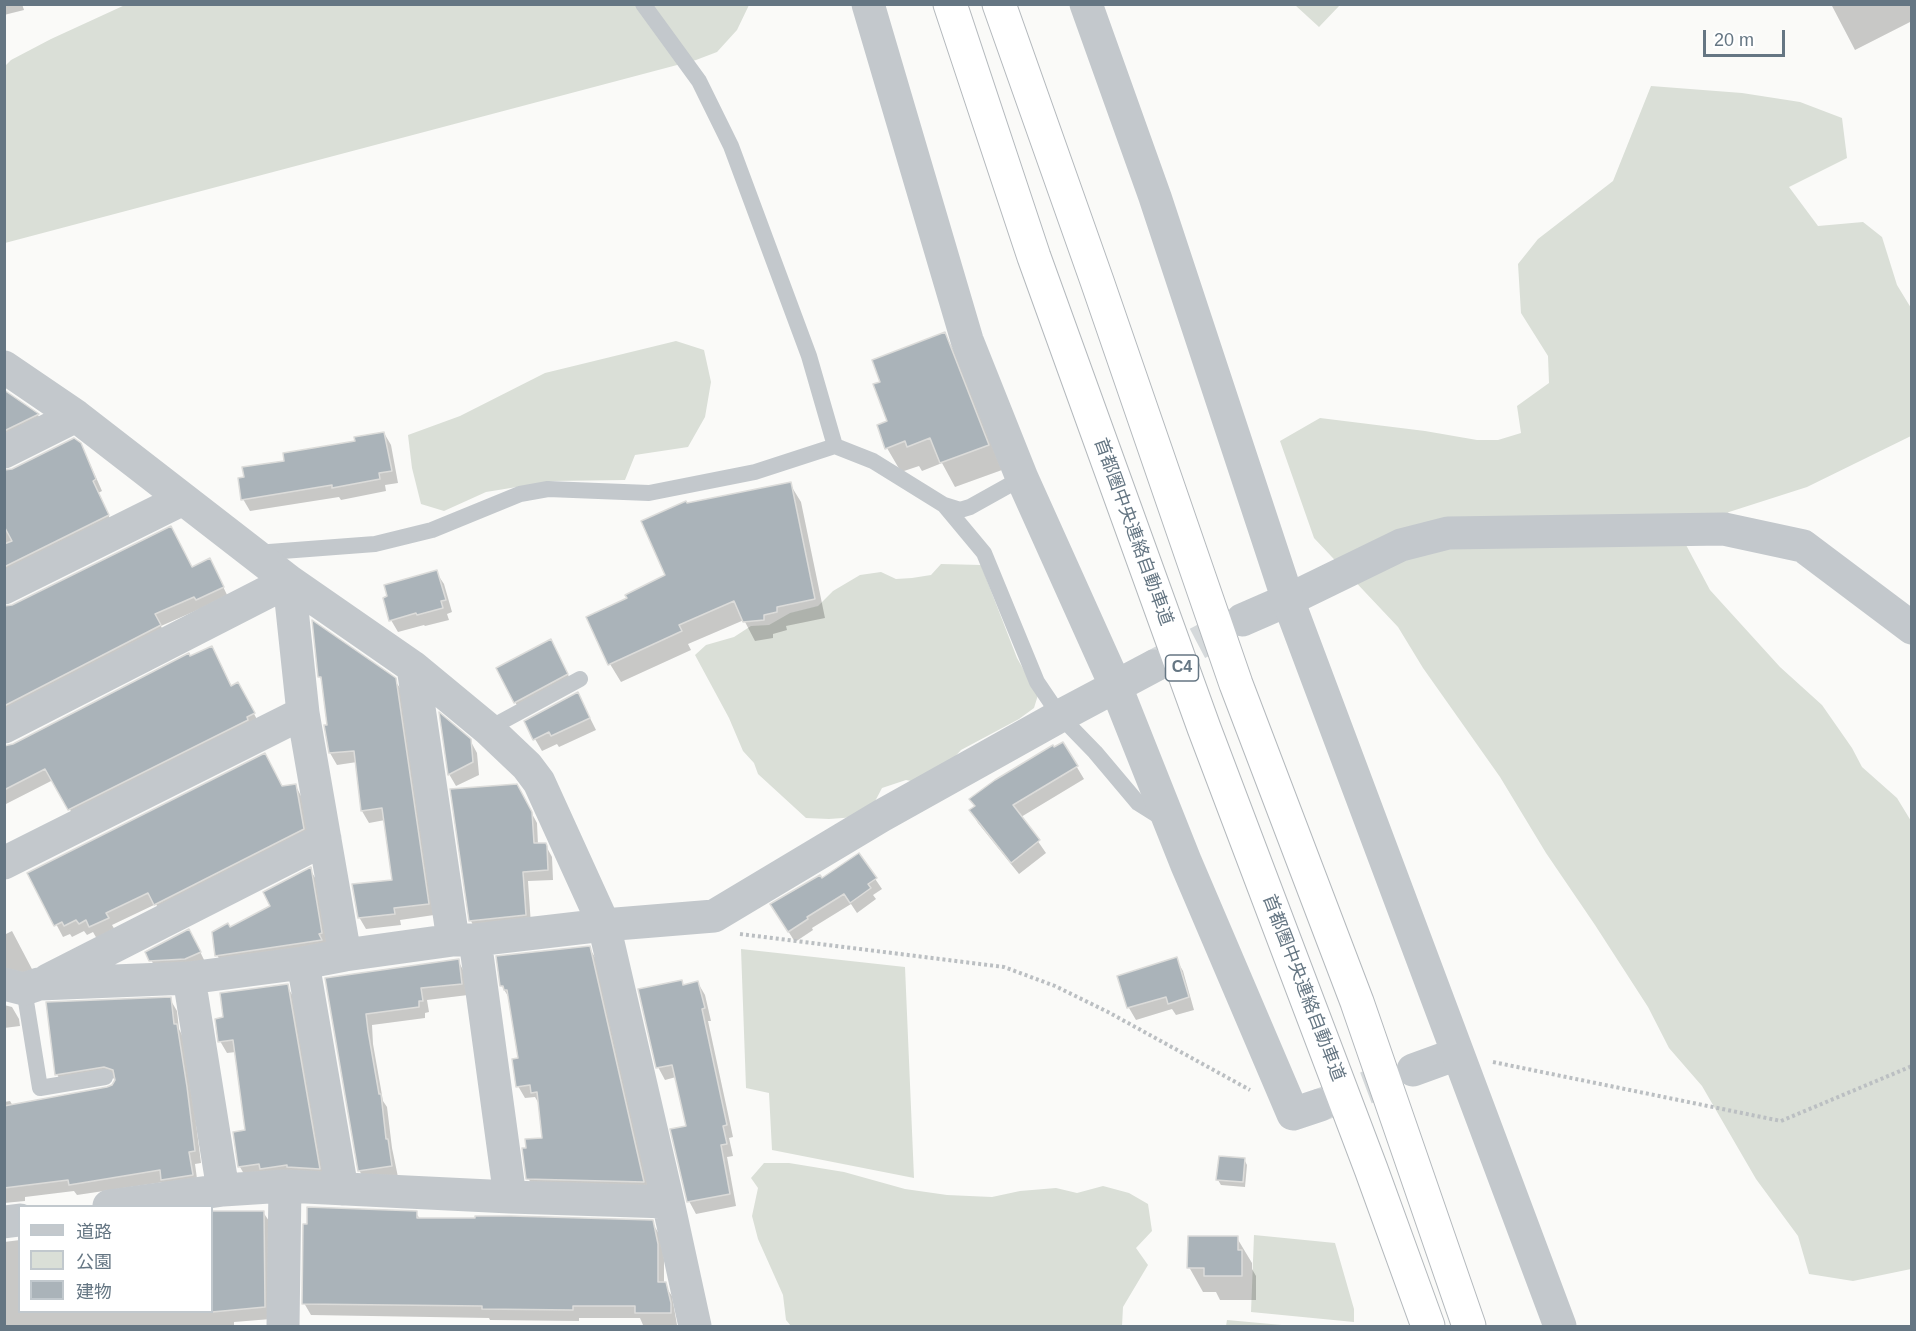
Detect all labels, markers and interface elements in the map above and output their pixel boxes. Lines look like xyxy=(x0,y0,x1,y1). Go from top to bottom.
scale bar xyxy=(1706,18,1788,56)
text: 20 m xyxy=(1714,30,1754,50)
street label: 首都圏中央連絡自動車道 xyxy=(1089,435,1177,629)
road number: C4 xyxy=(1166,655,1198,681)
street label: 首都圏中央連絡自動車道 xyxy=(1257,892,1349,1084)
legend xyxy=(18,1205,213,1313)
text: 道路 xyxy=(76,1222,112,1242)
text: 公園 xyxy=(76,1252,112,1272)
text: 建物 xyxy=(76,1282,112,1302)

